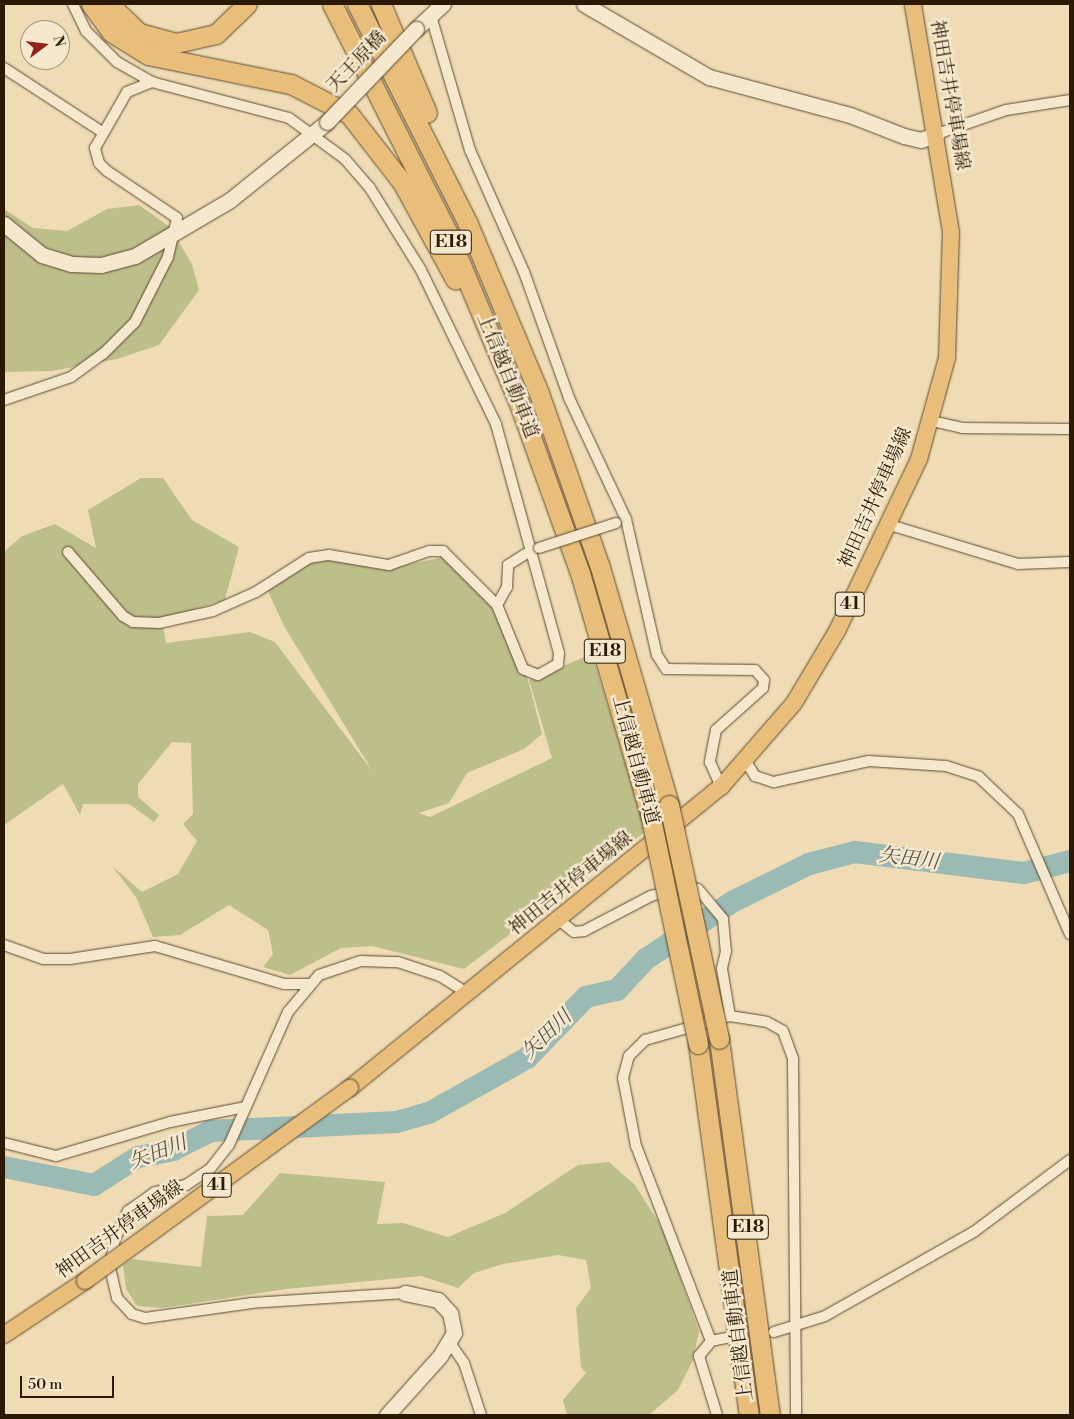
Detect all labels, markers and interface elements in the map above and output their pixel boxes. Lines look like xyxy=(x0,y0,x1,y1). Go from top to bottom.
street label: 神田吉井停車場線 xyxy=(925,18,973,172)
north arrow xyxy=(20,20,70,70)
street label: 天王原橋 xyxy=(322,27,392,97)
text: N xyxy=(48,34,69,49)
road number: E18 xyxy=(430,226,472,258)
street label: 上信越自動車道 xyxy=(472,310,542,442)
street label: 神田吉井停車場線 xyxy=(835,424,917,572)
road number: 41 xyxy=(834,588,866,620)
road number: E18 xyxy=(584,636,626,666)
street label: 上信越自動車道 xyxy=(607,693,663,827)
street label: 神田吉井停車場線 xyxy=(505,827,637,941)
water label: 矢田川 xyxy=(878,843,940,875)
water label: 矢田川 xyxy=(517,1006,577,1064)
water label: 矢田川 xyxy=(126,1131,190,1175)
road number: 41 xyxy=(201,1170,233,1200)
street label: 神田吉井停車場線 xyxy=(52,1176,188,1284)
road number: E18 xyxy=(727,1212,769,1242)
street label: 上信越自動車道 xyxy=(720,1268,758,1402)
scale bar xyxy=(22,1366,116,1398)
text: 50 m xyxy=(28,1375,62,1394)

